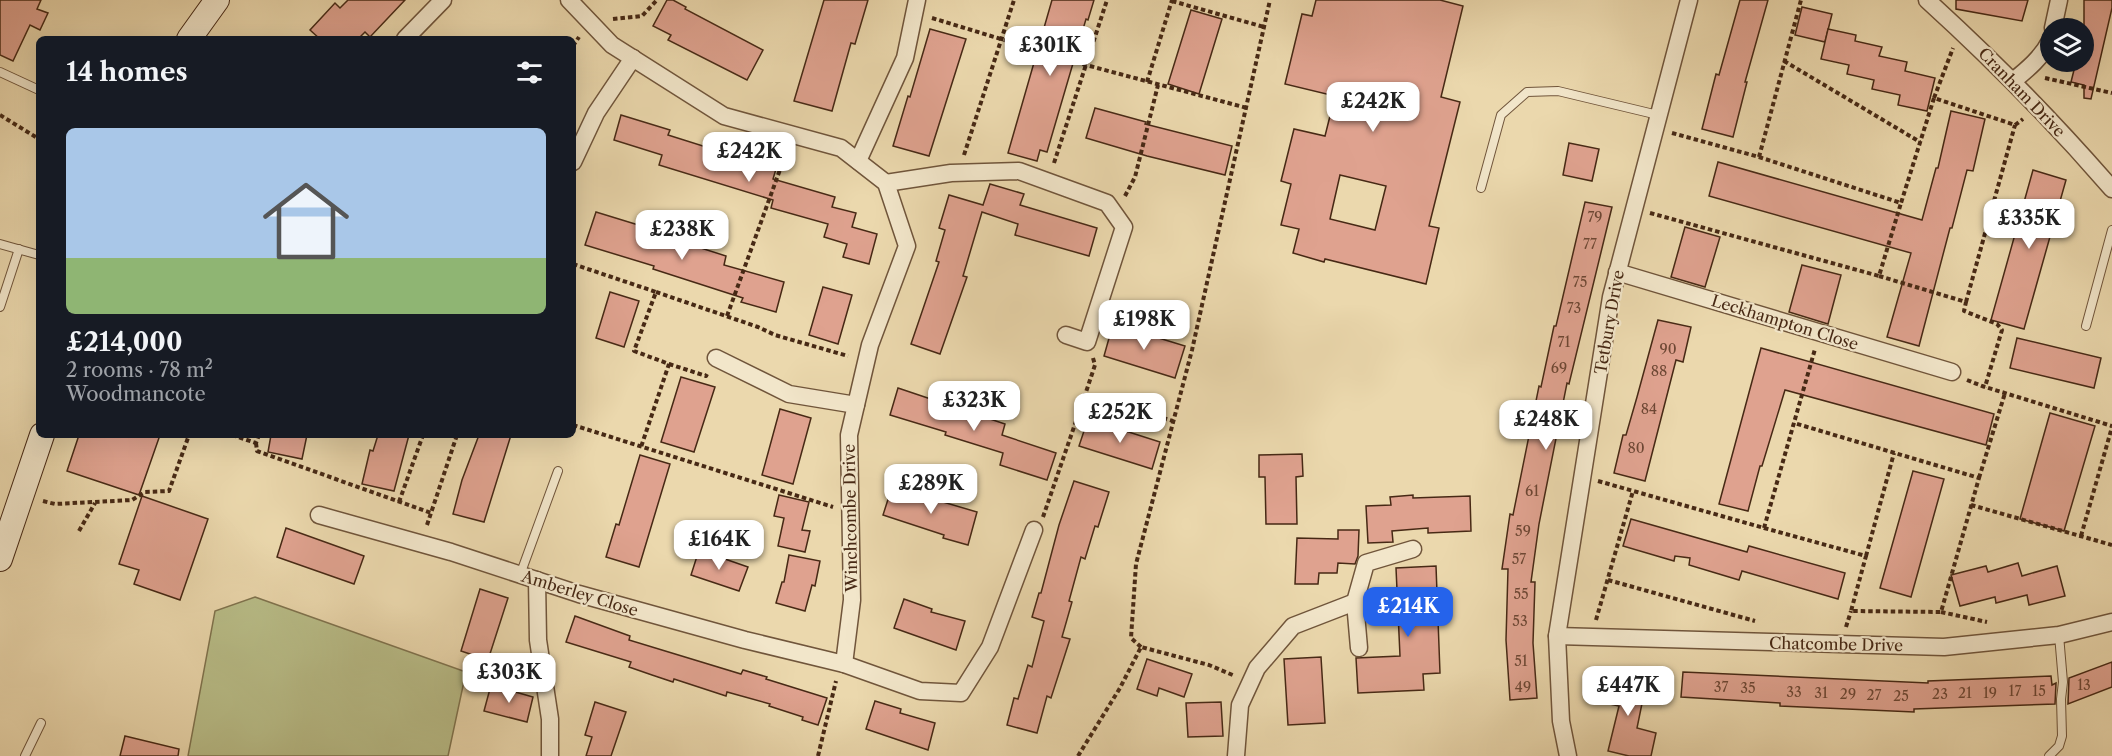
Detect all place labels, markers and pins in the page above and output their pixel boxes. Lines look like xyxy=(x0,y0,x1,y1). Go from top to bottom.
pin: £301K xyxy=(1008,26,1092,77)
pin: £242K xyxy=(1331,82,1415,133)
pin: £242K xyxy=(707,132,791,183)
pin: £335K xyxy=(1987,199,2071,250)
pin: £238K xyxy=(640,210,724,261)
pin: £198K xyxy=(1102,300,1186,351)
pin: £323K xyxy=(932,381,1016,432)
pin: £252K xyxy=(1078,393,1162,444)
pin: £248K xyxy=(1504,400,1588,451)
pin: £289K xyxy=(889,464,973,515)
pin: £164K xyxy=(677,520,761,571)
pin: £214K xyxy=(1366,587,1450,638)
pin: £303K xyxy=(467,653,551,704)
pin: £447K xyxy=(1586,666,1670,717)

